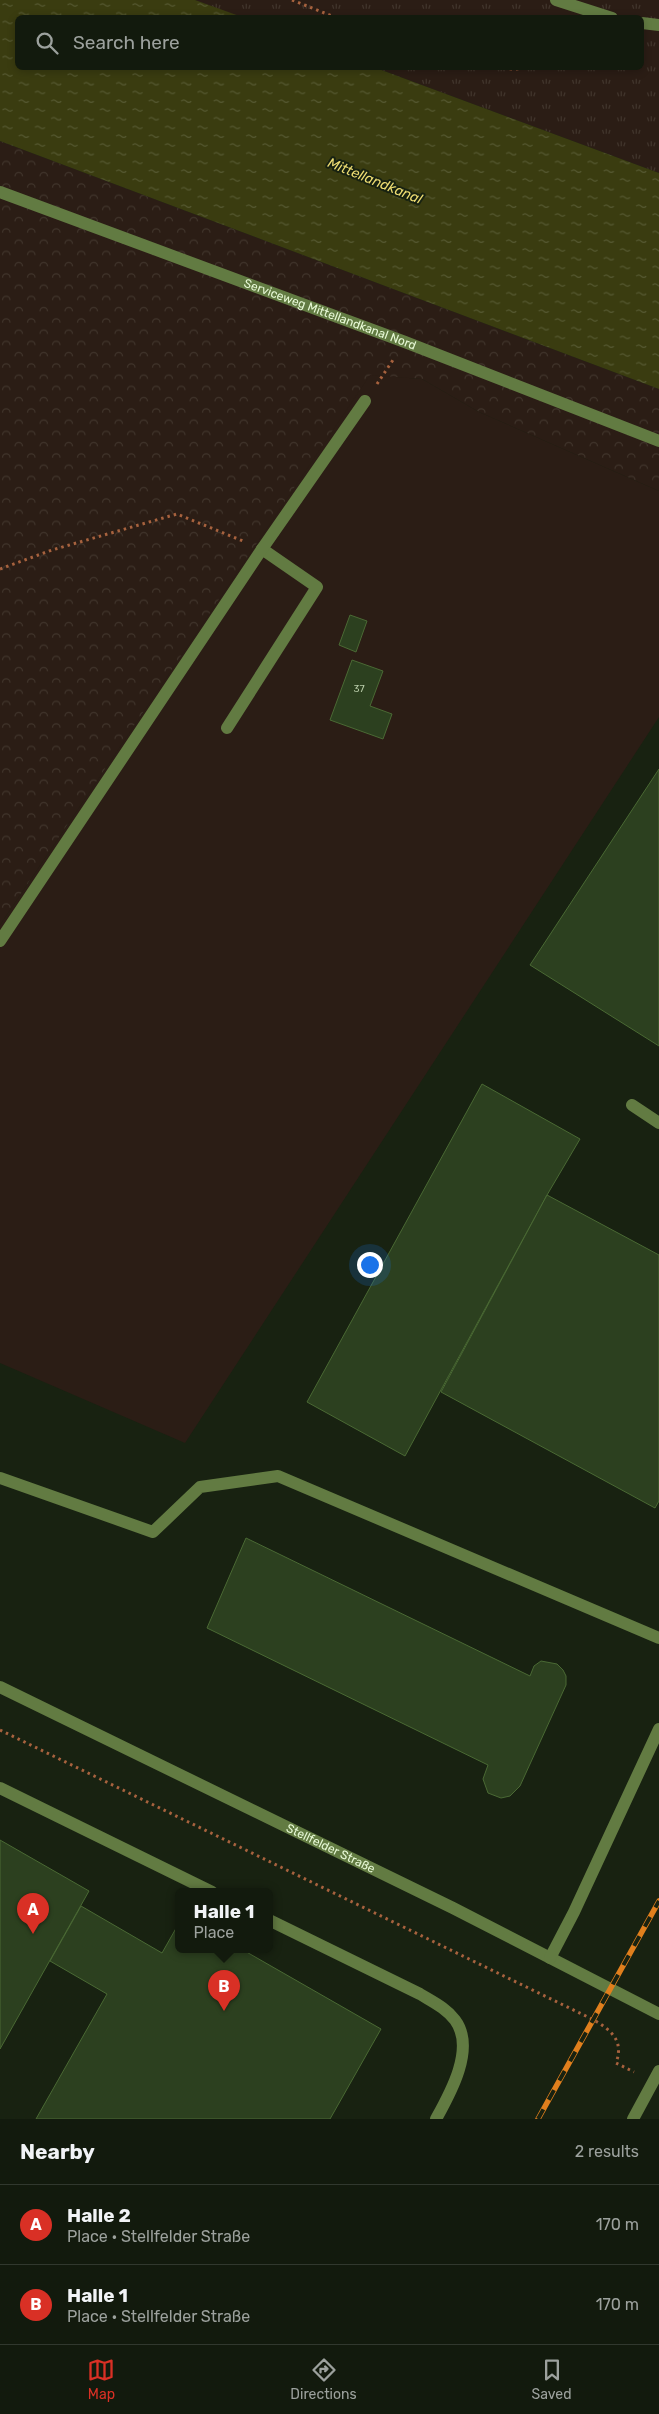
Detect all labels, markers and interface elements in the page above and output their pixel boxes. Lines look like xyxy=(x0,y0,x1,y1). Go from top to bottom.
search box xyxy=(15,15,644,70)
icon: search xyxy=(33,29,61,57)
text: Search here xyxy=(73,31,180,54)
water label: Mittellandkanal xyxy=(325,154,425,208)
street label: Serviceweg Mittellandkanal Nord xyxy=(242,276,418,353)
house number: 37 xyxy=(353,683,365,695)
your location xyxy=(357,1252,383,1278)
street label: Stellfelder Straße xyxy=(284,1821,378,1876)
popup xyxy=(175,1888,273,1953)
pin: A xyxy=(17,1893,49,1934)
text: Halle 1 xyxy=(193,1900,255,1923)
text: Place xyxy=(193,1923,234,1942)
pin: B xyxy=(208,1970,240,2011)
text: Nearby xyxy=(20,2139,95,2164)
text: 2 results xyxy=(575,2142,639,2161)
text: Halle 2 xyxy=(67,2204,131,2227)
text: A xyxy=(30,2215,42,2234)
text: 170 m xyxy=(596,2215,639,2234)
text: Place · Stellfelder Straße xyxy=(67,2227,250,2246)
text: Halle 1 xyxy=(67,2284,128,2307)
text: B xyxy=(30,2295,42,2314)
text: 170 m xyxy=(596,2295,639,2314)
text: Place · Stellfelder Straße xyxy=(67,2307,250,2326)
tab: Map xyxy=(87,2356,115,2403)
tab: Directions xyxy=(290,2356,357,2403)
tab: Saved xyxy=(532,2356,572,2403)

